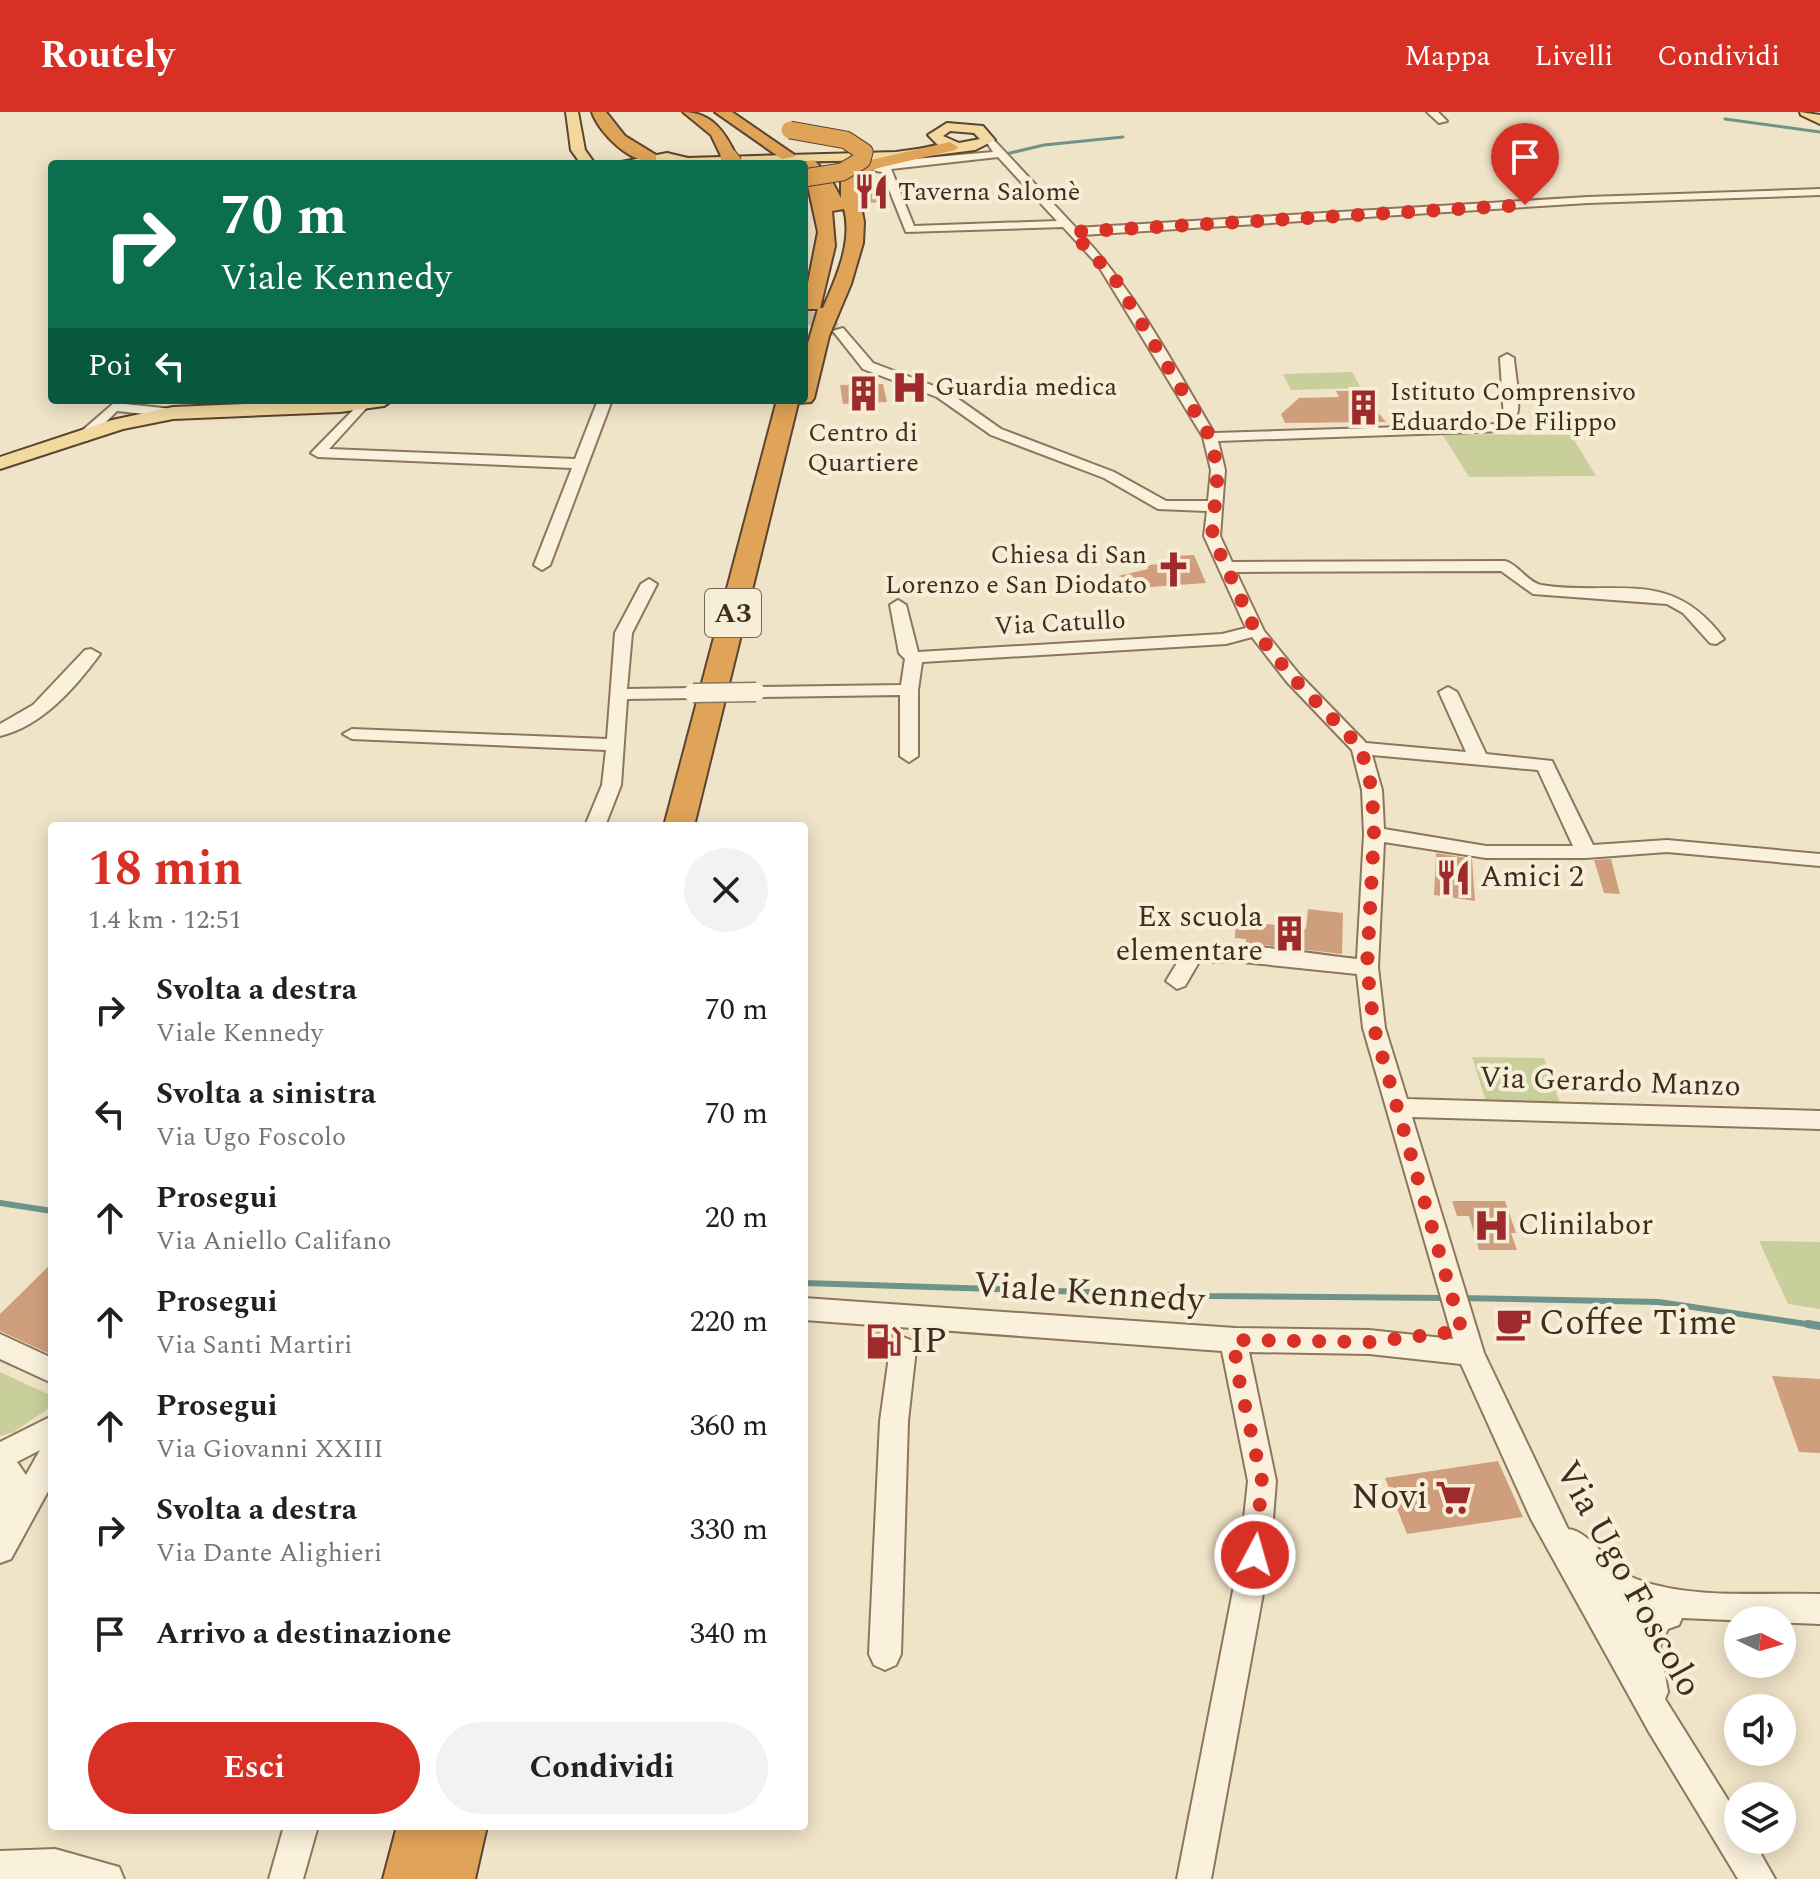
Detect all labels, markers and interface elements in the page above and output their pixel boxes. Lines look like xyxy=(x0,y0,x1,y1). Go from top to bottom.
text: Routely xyxy=(40,27,174,85)
text: Mappa xyxy=(1404,35,1491,78)
text: Livelli xyxy=(1535,35,1613,78)
text: Condividi xyxy=(1657,35,1780,78)
pin xyxy=(1491,123,1559,205)
icon: arrive xyxy=(1503,135,1547,179)
place label: Taverna Salomè xyxy=(898,172,1080,212)
restaurant icon: Taverna Salomè xyxy=(853,173,891,211)
text: 70 m xyxy=(220,174,347,259)
icon: right xyxy=(88,192,192,296)
text: Viale Kennedy xyxy=(220,251,452,306)
text: Poi xyxy=(88,343,132,389)
icon: left xyxy=(148,344,192,388)
place label: Guardia medica xyxy=(935,367,1118,407)
hospital icon: Guardia medica xyxy=(890,368,928,406)
place label: Istituto Comprensivo Eduardo De Filippo xyxy=(1390,372,1636,442)
building icon: Centro di Quartiere xyxy=(844,375,882,413)
building icon: Istituto Comprensivo Eduardo De Filippo xyxy=(1345,388,1383,426)
place label: Centro di Quartiere xyxy=(807,413,919,483)
place label: Chiesa di San Lorenzo e San Diodato xyxy=(885,535,1147,605)
church icon: Chiesa di San Lorenzo e San Diodato xyxy=(1154,551,1192,589)
road number: A3 xyxy=(705,589,761,637)
street label: Via Catullo xyxy=(993,600,1127,646)
text: 18 min xyxy=(88,833,243,906)
button: close xyxy=(684,848,768,932)
place label: Amici 2 xyxy=(1480,854,1584,900)
restaurant icon: Amici 2 xyxy=(1435,858,1473,896)
place label: Ex scuola elementare xyxy=(1116,894,1263,974)
text: 1.4 km · 12:51 xyxy=(88,900,242,940)
building icon: Ex scuola elementare xyxy=(1270,915,1308,953)
text: Svolta a destra xyxy=(156,967,357,1013)
text: 70 m xyxy=(705,987,768,1033)
icon: right xyxy=(88,988,132,1032)
text: Viale Kennedy xyxy=(156,1013,323,1053)
street label: Via Gerardo Manzo xyxy=(1478,1054,1742,1110)
text: Svolta a sinistra xyxy=(156,1071,376,1117)
text: 70 m xyxy=(705,1091,768,1137)
icon: left xyxy=(88,1092,132,1136)
text: Via Ugo Foscolo xyxy=(156,1117,346,1157)
text: Prosegui xyxy=(156,1175,277,1221)
text: 20 m xyxy=(705,1195,768,1241)
icon: ahead xyxy=(88,1196,132,1240)
place label: Clinilabor xyxy=(1518,1202,1653,1248)
hospital icon: Clinilabor xyxy=(1473,1206,1511,1244)
text: Via Aniello Califano xyxy=(156,1221,392,1261)
street label: Viale Kennedy xyxy=(972,1257,1208,1329)
text: Prosegui xyxy=(156,1279,277,1325)
place label: Coffee Time xyxy=(1539,1296,1737,1351)
text: 220 m xyxy=(690,1299,768,1345)
icon: ahead xyxy=(88,1300,132,1344)
cafe icon: Coffee Time xyxy=(1494,1304,1532,1342)
place label: IP xyxy=(910,1314,947,1369)
fuel station icon: IP xyxy=(865,1322,903,1360)
text: Via Santi Martiri xyxy=(156,1325,352,1365)
text: Prosegui xyxy=(156,1383,277,1429)
text: 360 m xyxy=(690,1403,768,1449)
icon: ahead xyxy=(88,1404,132,1448)
text: Via Giovanni XXIII xyxy=(156,1429,383,1469)
street label: Via Ugo Foscolo xyxy=(1540,1451,1716,1707)
place label: Novi xyxy=(1351,1470,1428,1525)
supermarket icon: Novi xyxy=(1435,1478,1473,1516)
text: Svolta a destra xyxy=(156,1487,357,1533)
text: 330 m xyxy=(690,1507,768,1553)
icon: right xyxy=(88,1508,132,1552)
position arrow xyxy=(1213,1513,1297,1597)
text: Via Dante Alighieri xyxy=(156,1533,382,1573)
north arrow xyxy=(1724,1606,1796,1678)
map controls xyxy=(1724,1606,1796,1854)
text: Arrivo a destinazione xyxy=(156,1611,452,1657)
text: 340 m xyxy=(690,1611,768,1657)
icon: arrive xyxy=(88,1612,132,1656)
button: sound xyxy=(1724,1694,1796,1766)
button: Esci xyxy=(88,1722,420,1814)
button: Condividi xyxy=(436,1722,768,1814)
button: layers xyxy=(1724,1782,1796,1854)

